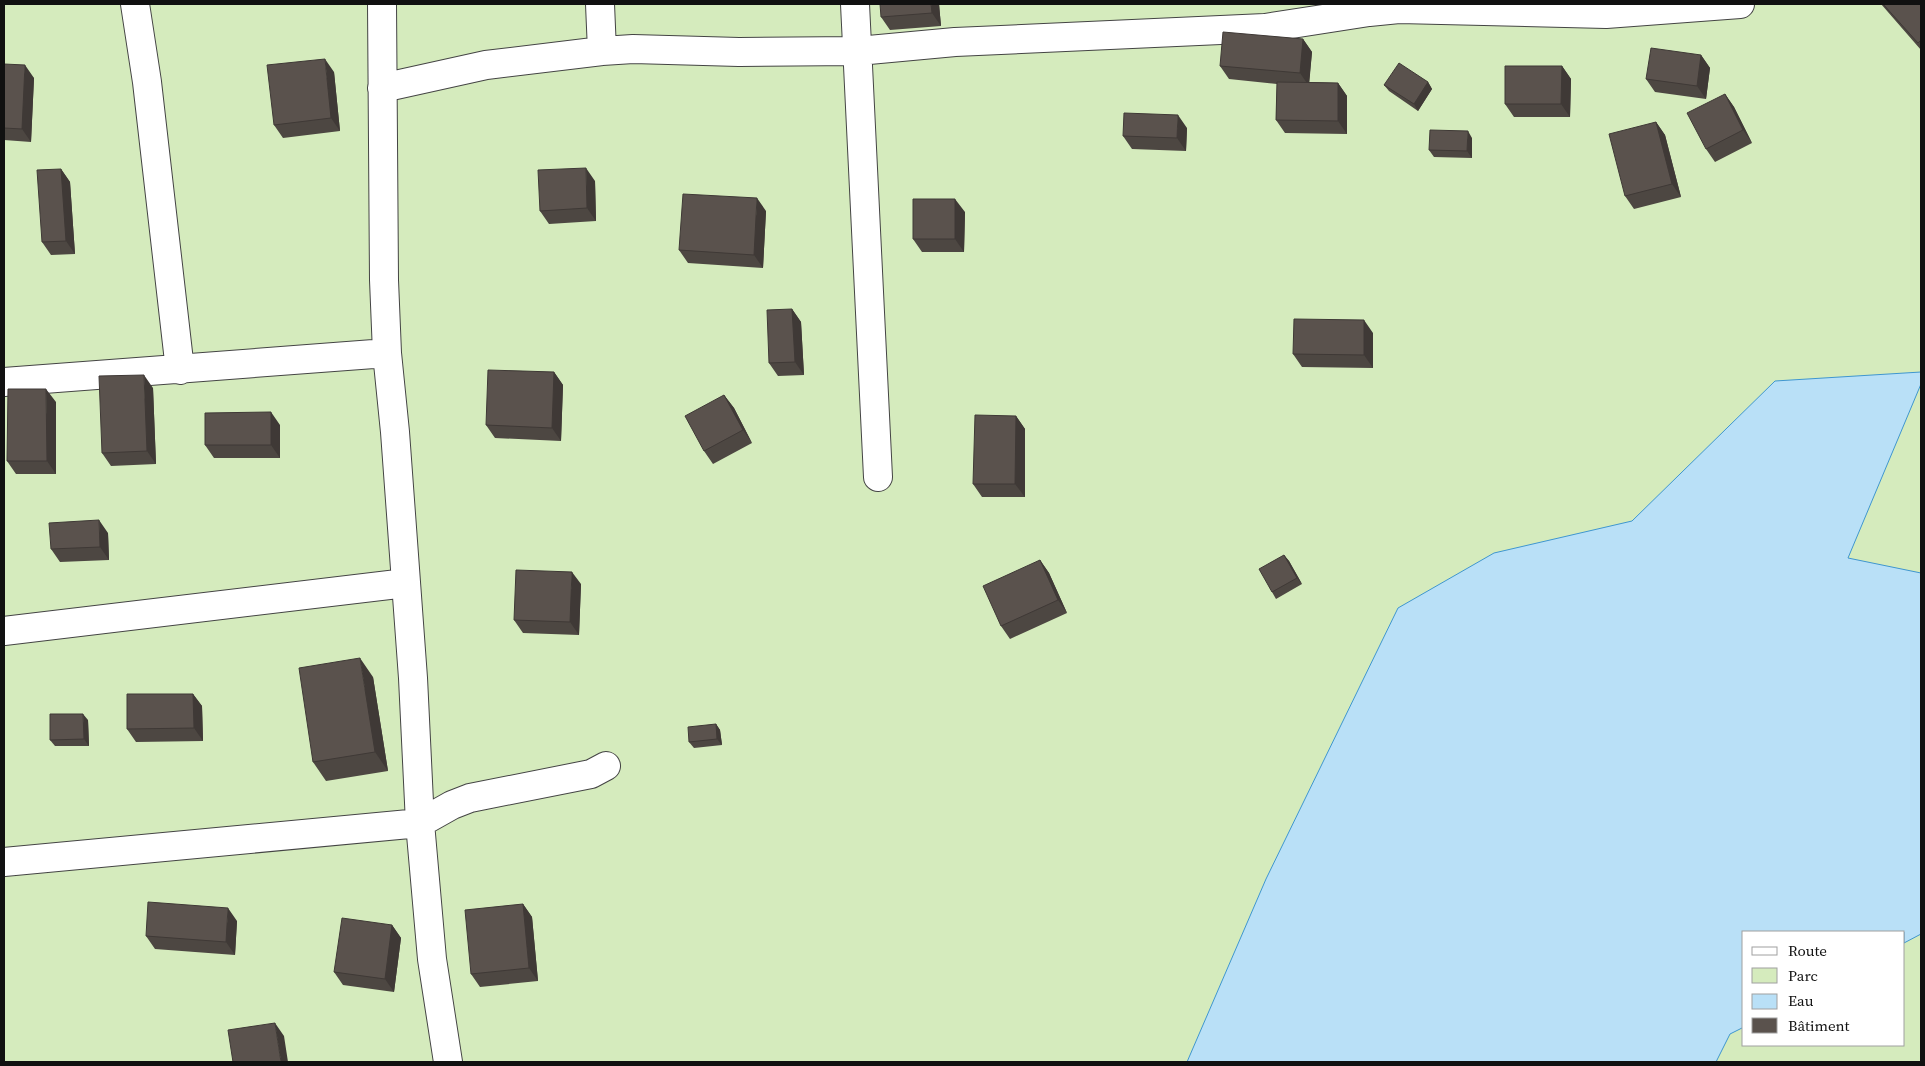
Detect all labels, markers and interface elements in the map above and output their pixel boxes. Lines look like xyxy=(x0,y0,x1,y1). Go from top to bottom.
legend xyxy=(1742,931,1905,1046)
text: Route xyxy=(1788,940,1827,961)
text: Parc xyxy=(1788,965,1818,986)
text: Eau xyxy=(1788,990,1814,1011)
text: Bâtiment xyxy=(1788,1015,1850,1036)

